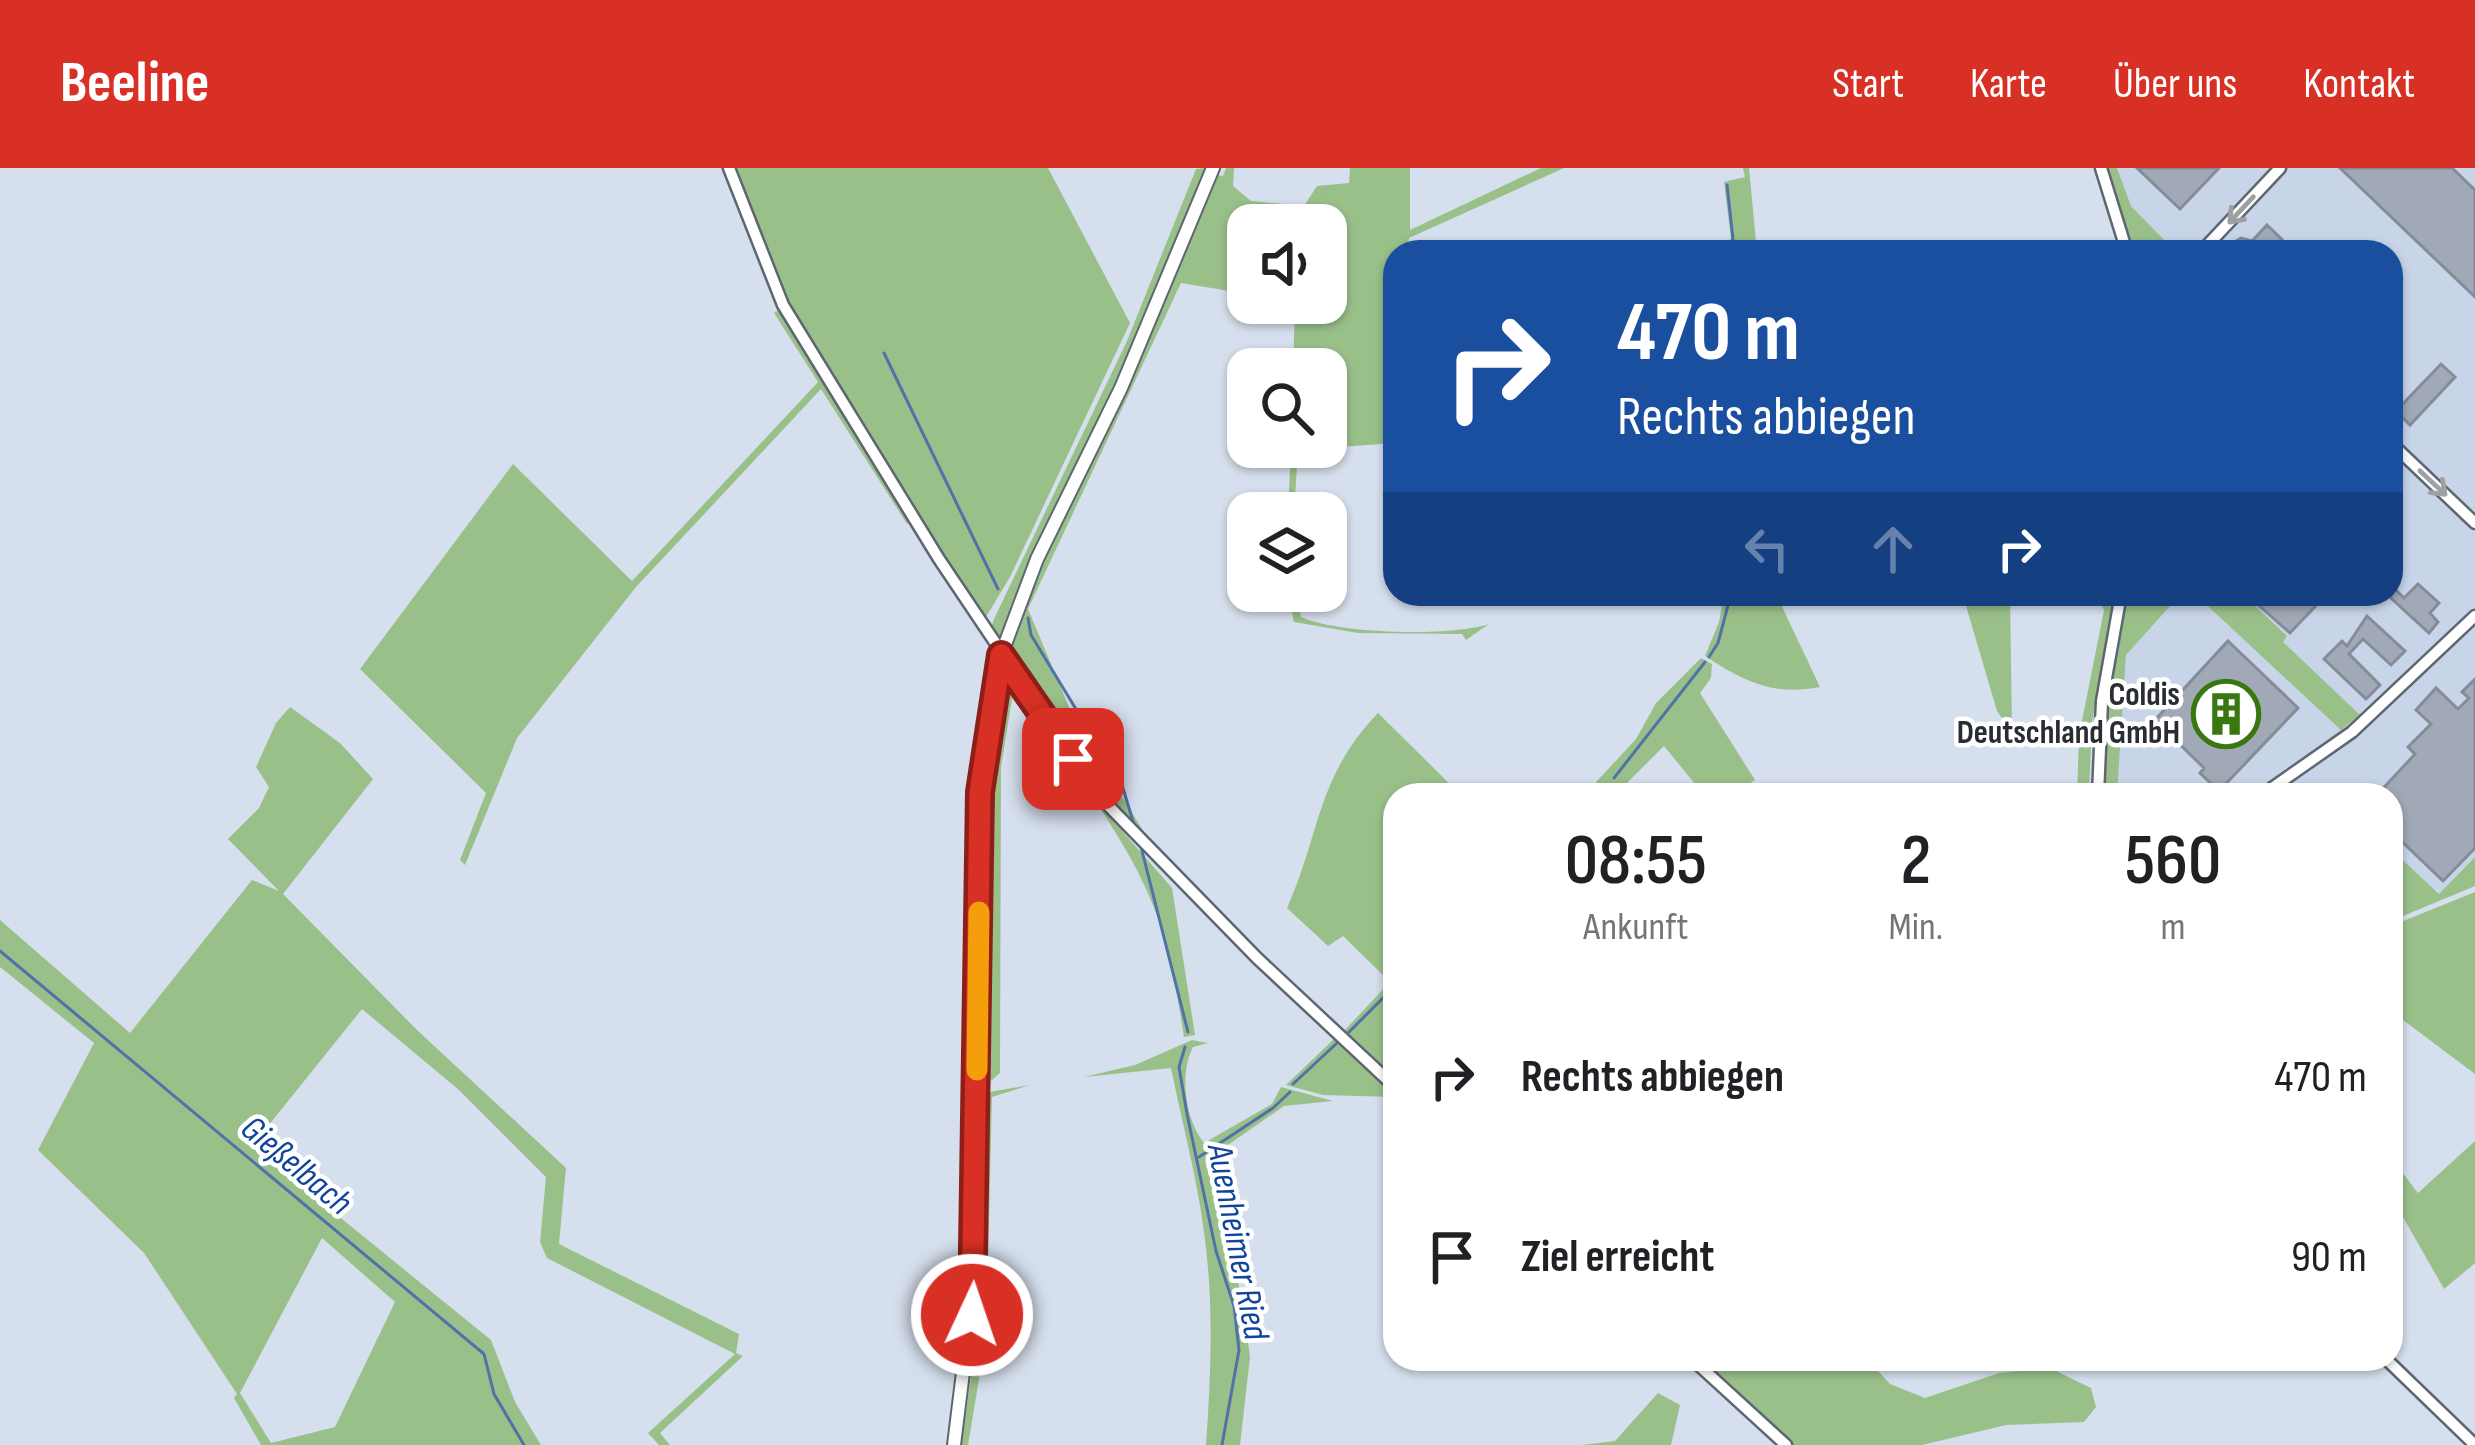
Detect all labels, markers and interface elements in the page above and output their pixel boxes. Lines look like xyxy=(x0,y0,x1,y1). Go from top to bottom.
text: Beeline xyxy=(60,50,209,118)
text: Start xyxy=(1832,59,1904,110)
text: Karte xyxy=(1970,59,2047,110)
text: Über uns xyxy=(2113,59,2237,110)
text: Kontakt xyxy=(2303,59,2415,110)
one-way arrow xyxy=(2227,195,2255,224)
map controls xyxy=(1227,204,1347,612)
button: sound xyxy=(1227,204,1347,324)
text: 470 m xyxy=(1617,283,1800,384)
icon: right xyxy=(1419,288,1575,444)
button: search xyxy=(1227,348,1347,468)
text: Rechts abbiegen xyxy=(1617,385,1916,450)
one-way arrow xyxy=(2418,468,2447,496)
button: layers xyxy=(1227,492,1347,612)
icon: left xyxy=(1734,516,1800,582)
icon: ahead xyxy=(1860,516,1926,582)
icon: right xyxy=(1986,516,2052,582)
place label: Coldis Deutschland GmbH xyxy=(1957,675,2180,753)
building icon: Coldis Deutschland GmbH xyxy=(2191,679,2261,749)
pin xyxy=(1022,708,1124,810)
icon: arrive xyxy=(1040,726,1106,792)
text: 08:55 xyxy=(1565,818,1707,905)
text: 2 xyxy=(1900,818,1931,905)
text: 560 xyxy=(2125,818,2221,905)
text: Ankunft xyxy=(1583,904,1688,951)
text: Min. xyxy=(1889,904,1943,951)
text: m xyxy=(2160,904,2186,951)
icon: right xyxy=(1419,1044,1485,1110)
text: Rechts abbiegen xyxy=(1521,1050,1784,1105)
text: 470 m xyxy=(2275,1050,2367,1105)
water label: Gießelbach xyxy=(232,1107,360,1225)
water label: Auenheimer Ried xyxy=(1197,1138,1277,1345)
icon: arrive xyxy=(1419,1224,1485,1290)
text: Ziel erreicht xyxy=(1521,1230,1714,1285)
text: 90 m xyxy=(2291,1230,2367,1285)
position arrow xyxy=(909,1252,1035,1378)

